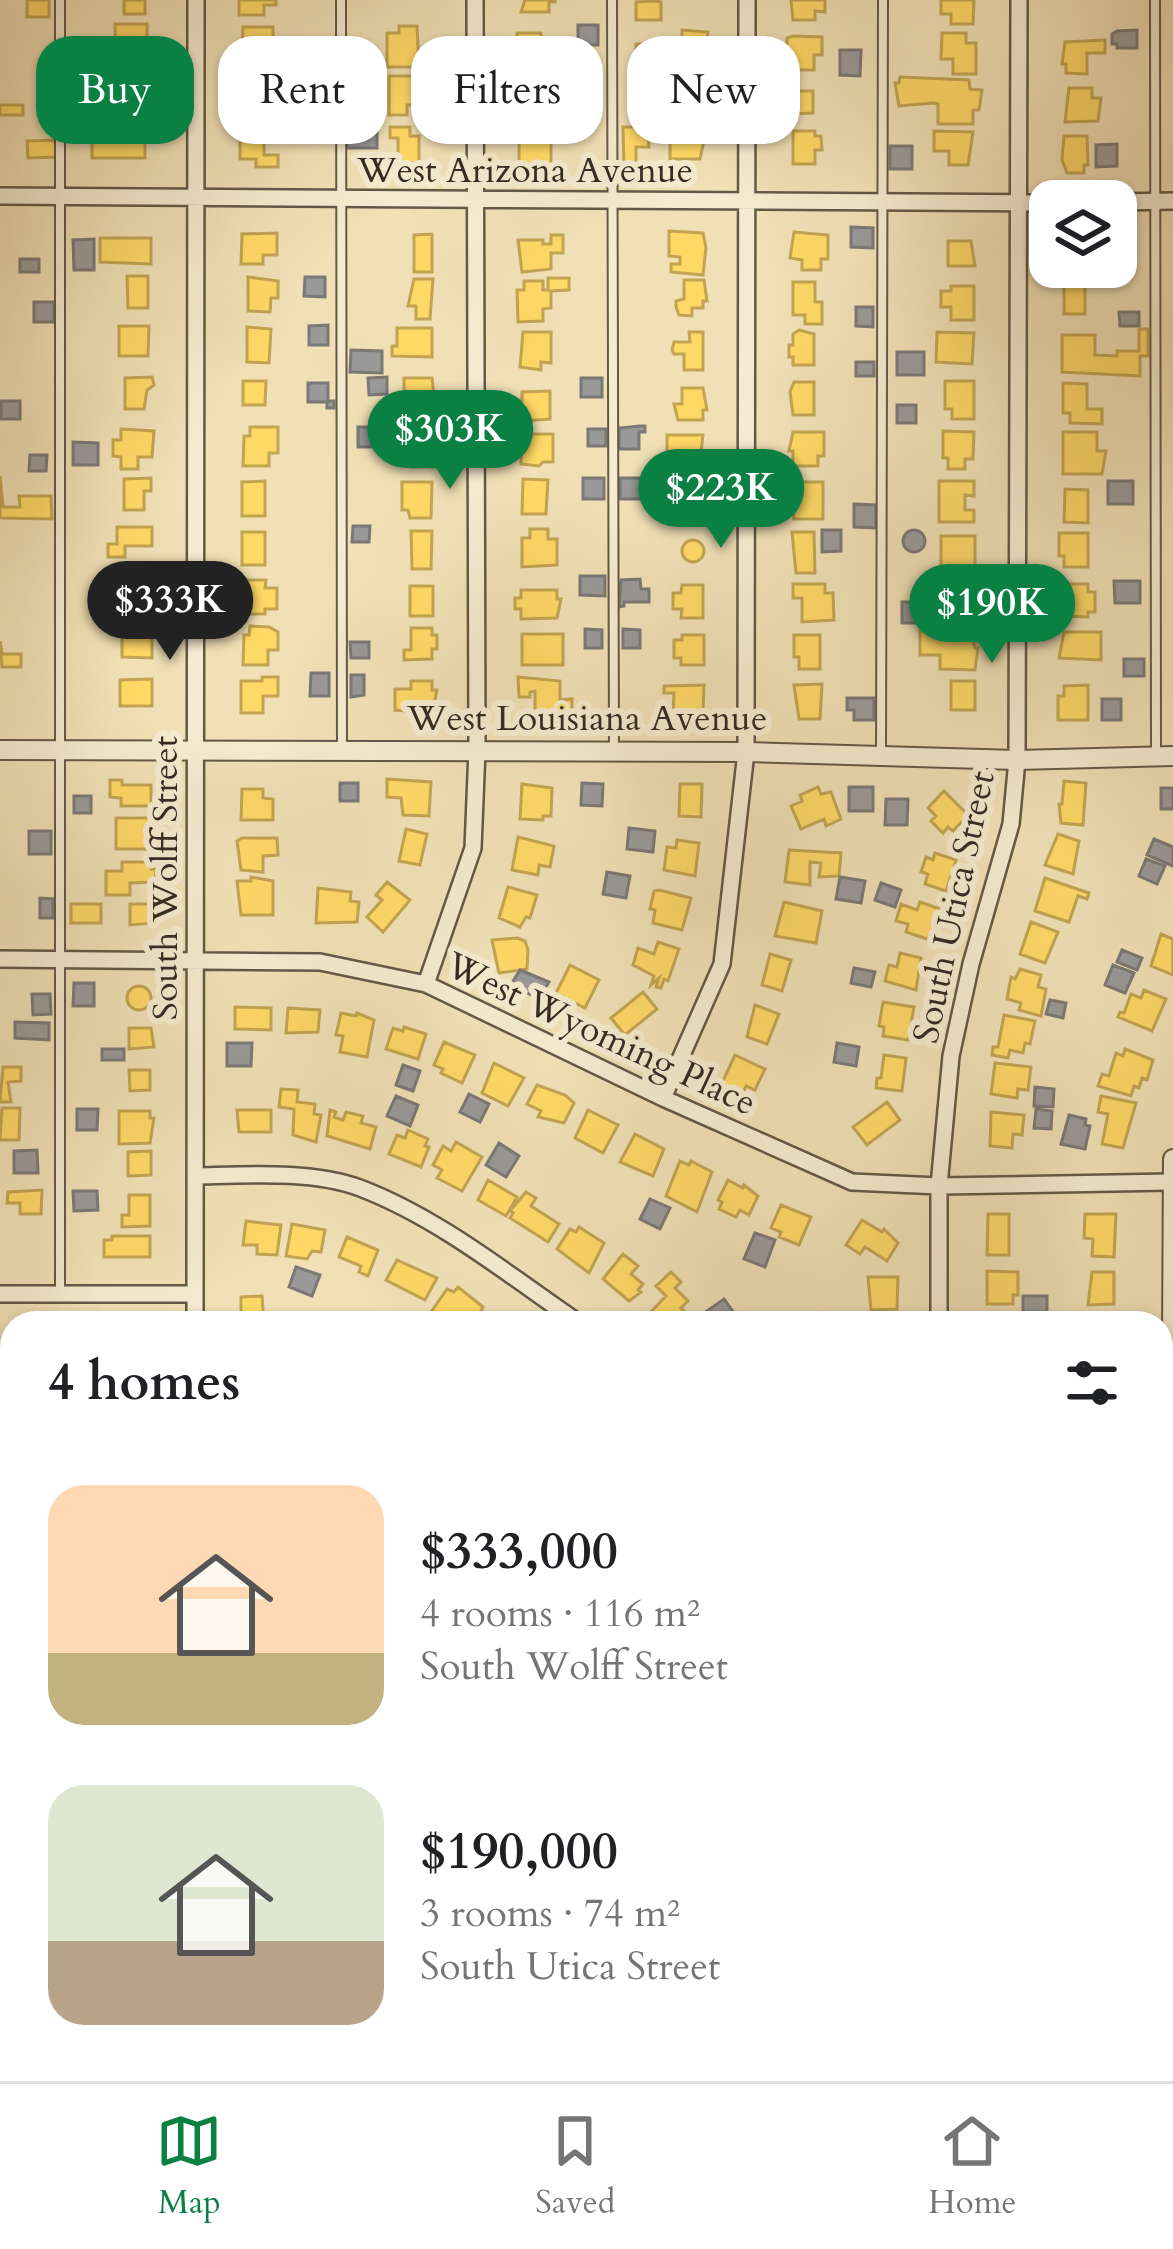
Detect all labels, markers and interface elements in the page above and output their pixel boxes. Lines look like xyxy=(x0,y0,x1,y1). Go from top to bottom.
chip: Buy xyxy=(36,36,194,144)
chip: Rent xyxy=(218,36,387,144)
chip: Filters xyxy=(411,36,603,144)
chip: New xyxy=(627,36,800,144)
street label: West Arizona Avenue xyxy=(356,146,693,195)
map controls xyxy=(1029,180,1137,288)
button: layers xyxy=(1029,180,1137,288)
pin: $303K xyxy=(366,390,534,492)
text: $303K xyxy=(394,402,506,455)
pin: $223K xyxy=(637,449,805,551)
text: $223K xyxy=(665,461,777,514)
pin: $333K xyxy=(86,561,254,663)
pin: $190K xyxy=(908,564,1076,666)
text: $333K xyxy=(114,573,226,626)
text: $190K xyxy=(936,576,1048,629)
street label: West Louisiana Avenue xyxy=(406,694,767,743)
street label: South Wolff Street xyxy=(141,736,190,1020)
street label: South Utica Street xyxy=(901,766,1007,1048)
street label: West Wyoming Place xyxy=(437,940,764,1127)
text: 4 homes xyxy=(48,1348,240,1418)
icon: filters xyxy=(1059,1350,1125,1416)
text: $333,000 xyxy=(420,1517,618,1587)
icon: home xyxy=(144,1533,288,1677)
text: 4 rooms · 116 m² xyxy=(420,1587,700,1640)
text: South Wolff Street xyxy=(420,1640,728,1693)
text: $190,000 xyxy=(420,1817,618,1887)
icon: home xyxy=(144,1833,288,1977)
text: 3 rooms · 74 m² xyxy=(420,1887,680,1940)
text: South Utica Street xyxy=(420,1940,720,1993)
tab: Map xyxy=(156,2108,222,2225)
tab: Saved xyxy=(535,2108,615,2225)
tab: Home xyxy=(928,2108,1017,2225)

